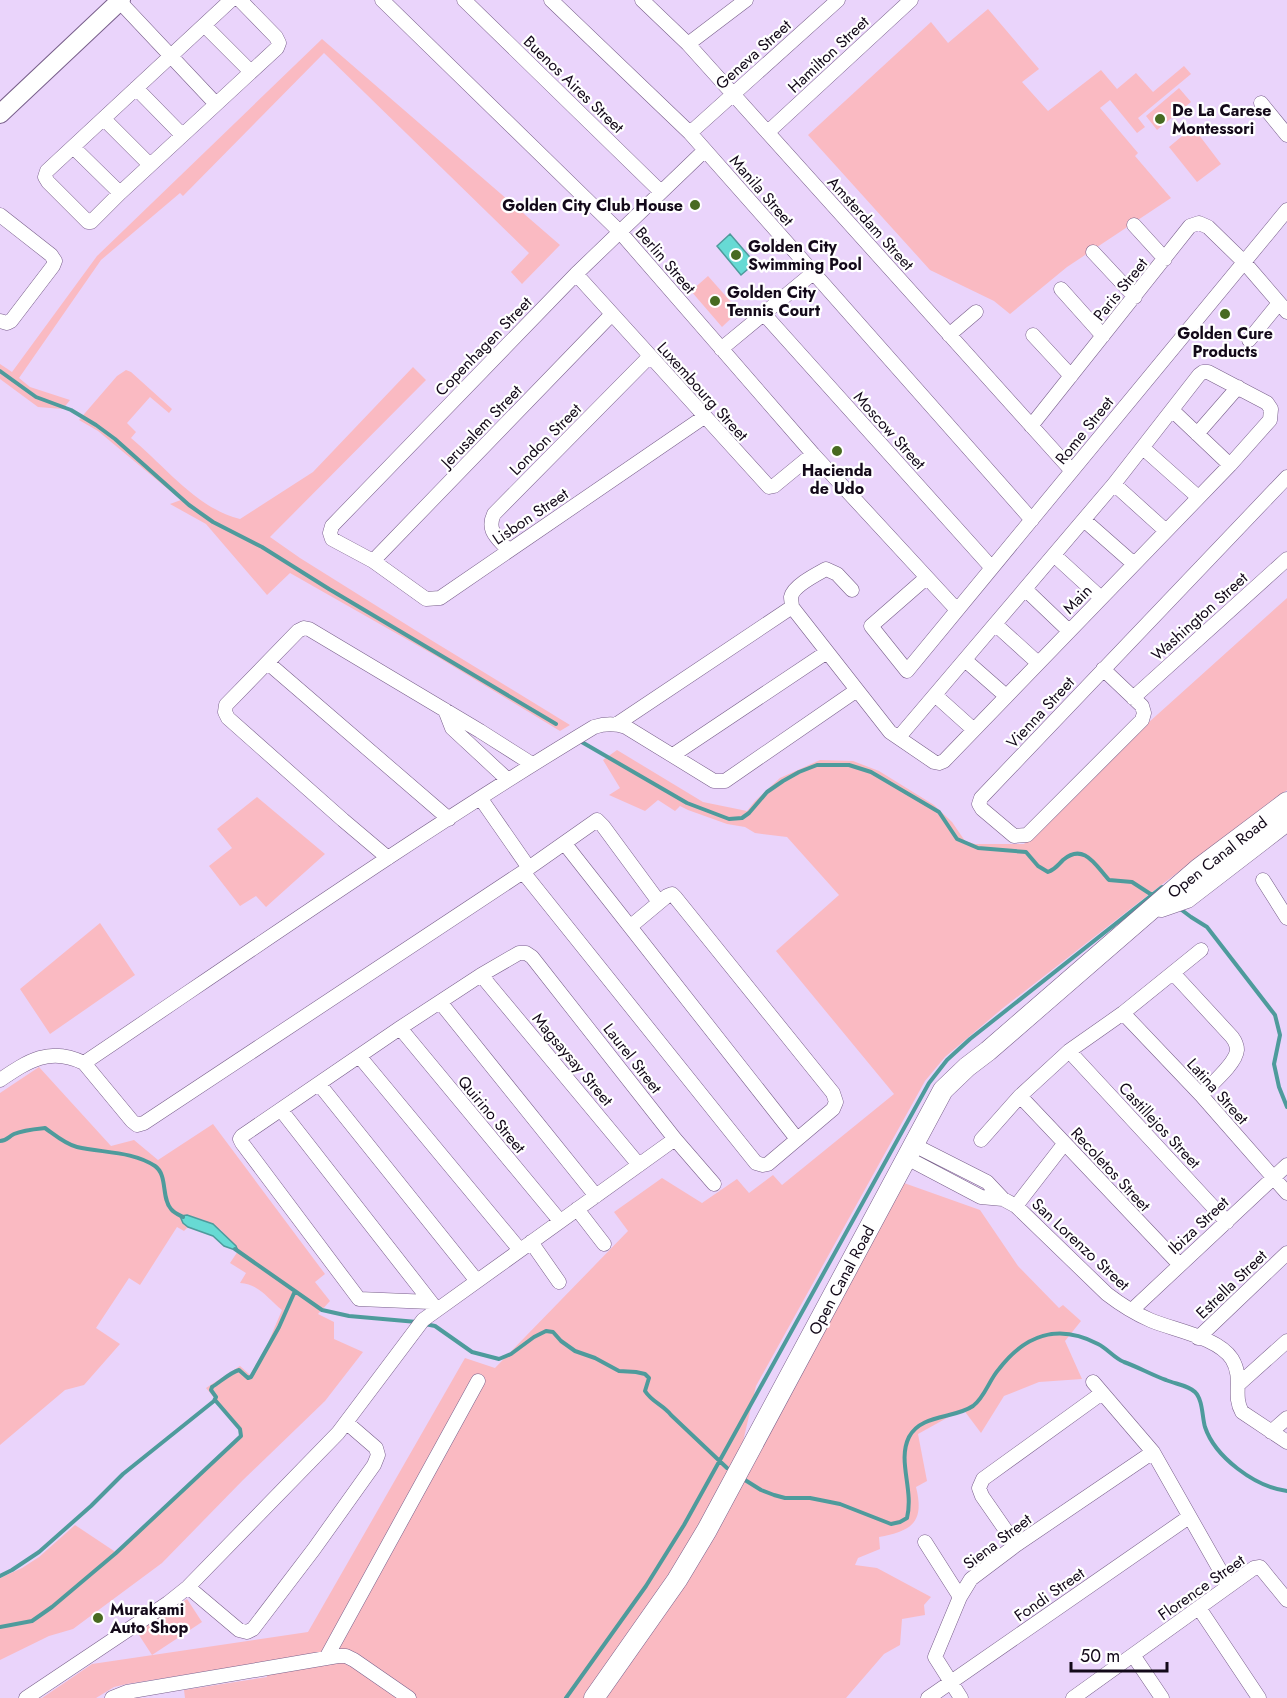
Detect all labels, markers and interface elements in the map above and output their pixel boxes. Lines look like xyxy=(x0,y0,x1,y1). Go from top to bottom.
street label: Hamilton Street xyxy=(783,11,874,98)
street label: Geneva Street xyxy=(710,14,796,95)
street label: Buenos Aires Street xyxy=(518,30,629,138)
place label: De La Carese Montessori xyxy=(1172,99,1271,140)
marker: De La Carese Montessori xyxy=(1153,112,1167,126)
street label: Manila Street xyxy=(724,150,799,231)
street label: Amsterdam Street xyxy=(822,171,919,275)
place label: Golden City Club House xyxy=(502,194,683,217)
marker: Golden City Club House xyxy=(688,198,702,212)
street label: Berlin Street xyxy=(630,222,701,299)
place label: Golden City Swimming Pool xyxy=(748,235,862,276)
marker: Golden City Swimming Pool xyxy=(729,248,743,262)
street label: Paris Street xyxy=(1088,253,1153,326)
place label: Golden City Tennis Court xyxy=(727,281,821,322)
street label: Copenhagen Street xyxy=(430,291,537,401)
marker: Golden City Tennis Court xyxy=(708,294,722,308)
marker: Golden Cure Products xyxy=(1218,307,1232,321)
place label: Golden Cure Products xyxy=(1177,322,1273,363)
street label: Luxembourg Street xyxy=(652,337,753,446)
street label: Jerusalem Street xyxy=(434,380,527,474)
street label: Moscow Street xyxy=(848,386,931,475)
street label: Rome Street xyxy=(1050,391,1119,469)
street label: London Street xyxy=(504,398,587,481)
marker: Hacienda de Udo xyxy=(830,444,844,458)
place label: Hacienda de Udo xyxy=(802,459,872,500)
street label: Lisbon Street xyxy=(488,482,573,550)
street label: Washington Street xyxy=(1146,567,1253,666)
street label: Main xyxy=(1058,579,1097,619)
street label: Vienna Street xyxy=(1001,671,1080,753)
street label: Open Canal Road xyxy=(1163,811,1272,904)
street label: Magsaysay Street xyxy=(527,1008,618,1111)
street label: Laurel Street xyxy=(598,1018,667,1098)
street label: Latina Street xyxy=(1182,1053,1254,1130)
street label: Quirino Street xyxy=(452,1071,531,1158)
street label: Castillejos Street xyxy=(1113,1077,1206,1174)
street label: Recoletos Street xyxy=(1066,1122,1156,1217)
street label: Ibiza Street xyxy=(1163,1191,1234,1259)
street label: San Lorenzo Street xyxy=(1027,1193,1135,1296)
street label: Open Canal Road xyxy=(803,1221,880,1339)
street label: Estrella Street xyxy=(1191,1245,1272,1324)
street label: Siena Street xyxy=(958,1508,1036,1575)
street label: Florence Street xyxy=(1153,1549,1249,1626)
street label: Fondi Street xyxy=(1010,1562,1089,1627)
place label: Murakami Auto Shop xyxy=(109,1598,189,1639)
marker: Murakami Auto Shop xyxy=(91,1611,105,1625)
scale bar xyxy=(1071,1635,1167,1673)
text: 50 m xyxy=(1080,1643,1120,1669)

